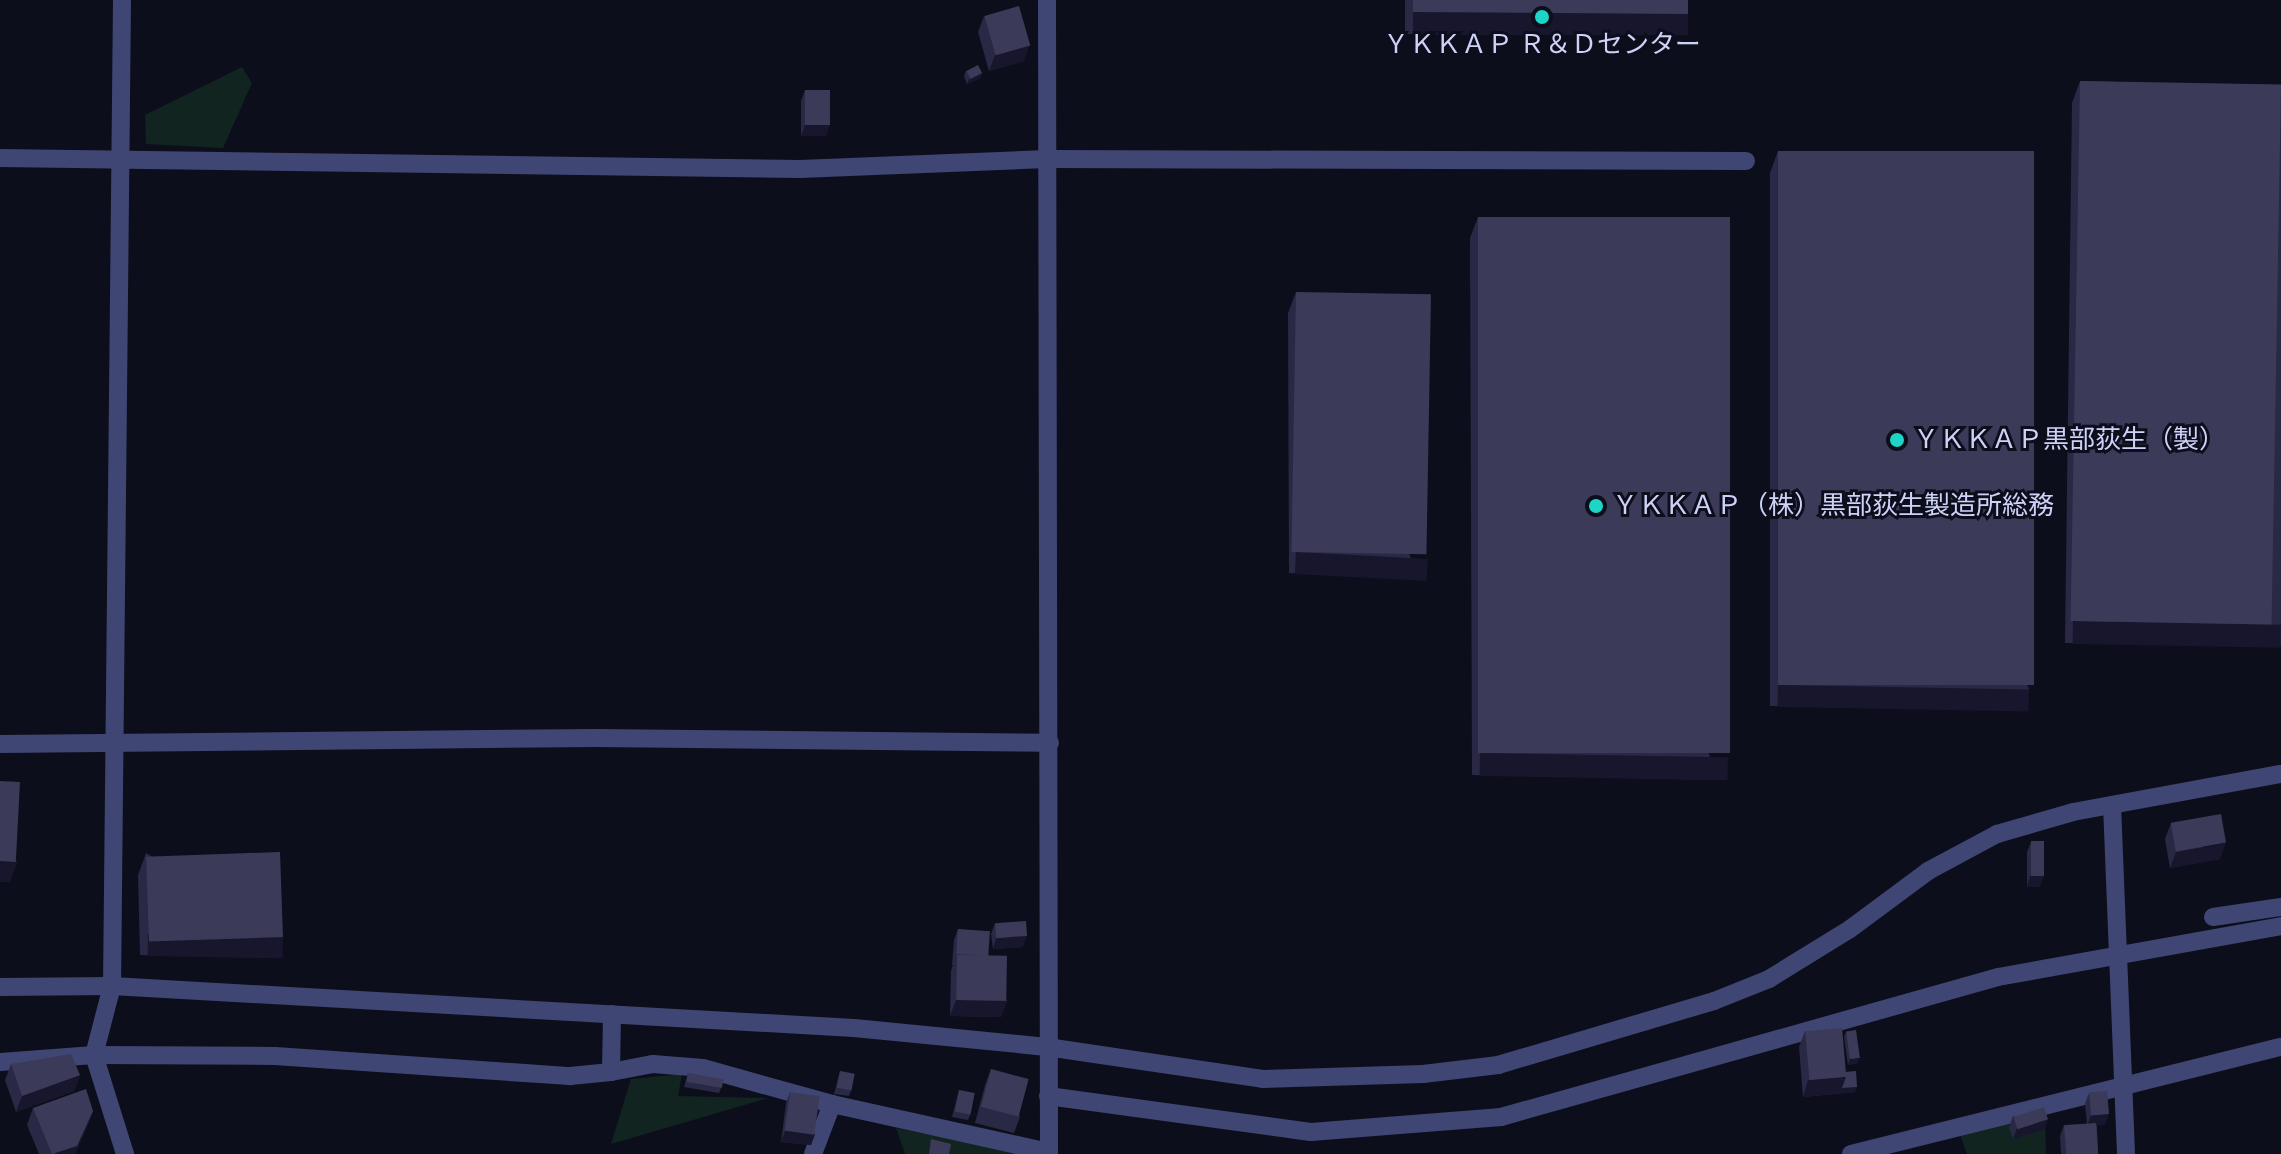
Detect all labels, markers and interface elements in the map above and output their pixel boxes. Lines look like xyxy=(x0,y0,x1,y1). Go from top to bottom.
marker: ＹＫＫＡＰ Ｒ＆Ｄセンター xyxy=(1533,8,1551,26)
place label: ＹＫＫＡＰ Ｒ＆Ｄセンター xyxy=(1383,29,1701,61)
place label: ＹＫＫＡＰ黒部荻生（製） xyxy=(1913,424,2225,456)
marker: ＹＫＫＡＰ黒部荻生（製） xyxy=(1888,431,1906,449)
place label: ＹＫＫＡＰ（株）黒部荻生製造所総務 xyxy=(1612,490,2054,522)
marker: ＹＫＫＡＰ（株）黒部荻生製造所総務 xyxy=(1587,497,1605,515)

